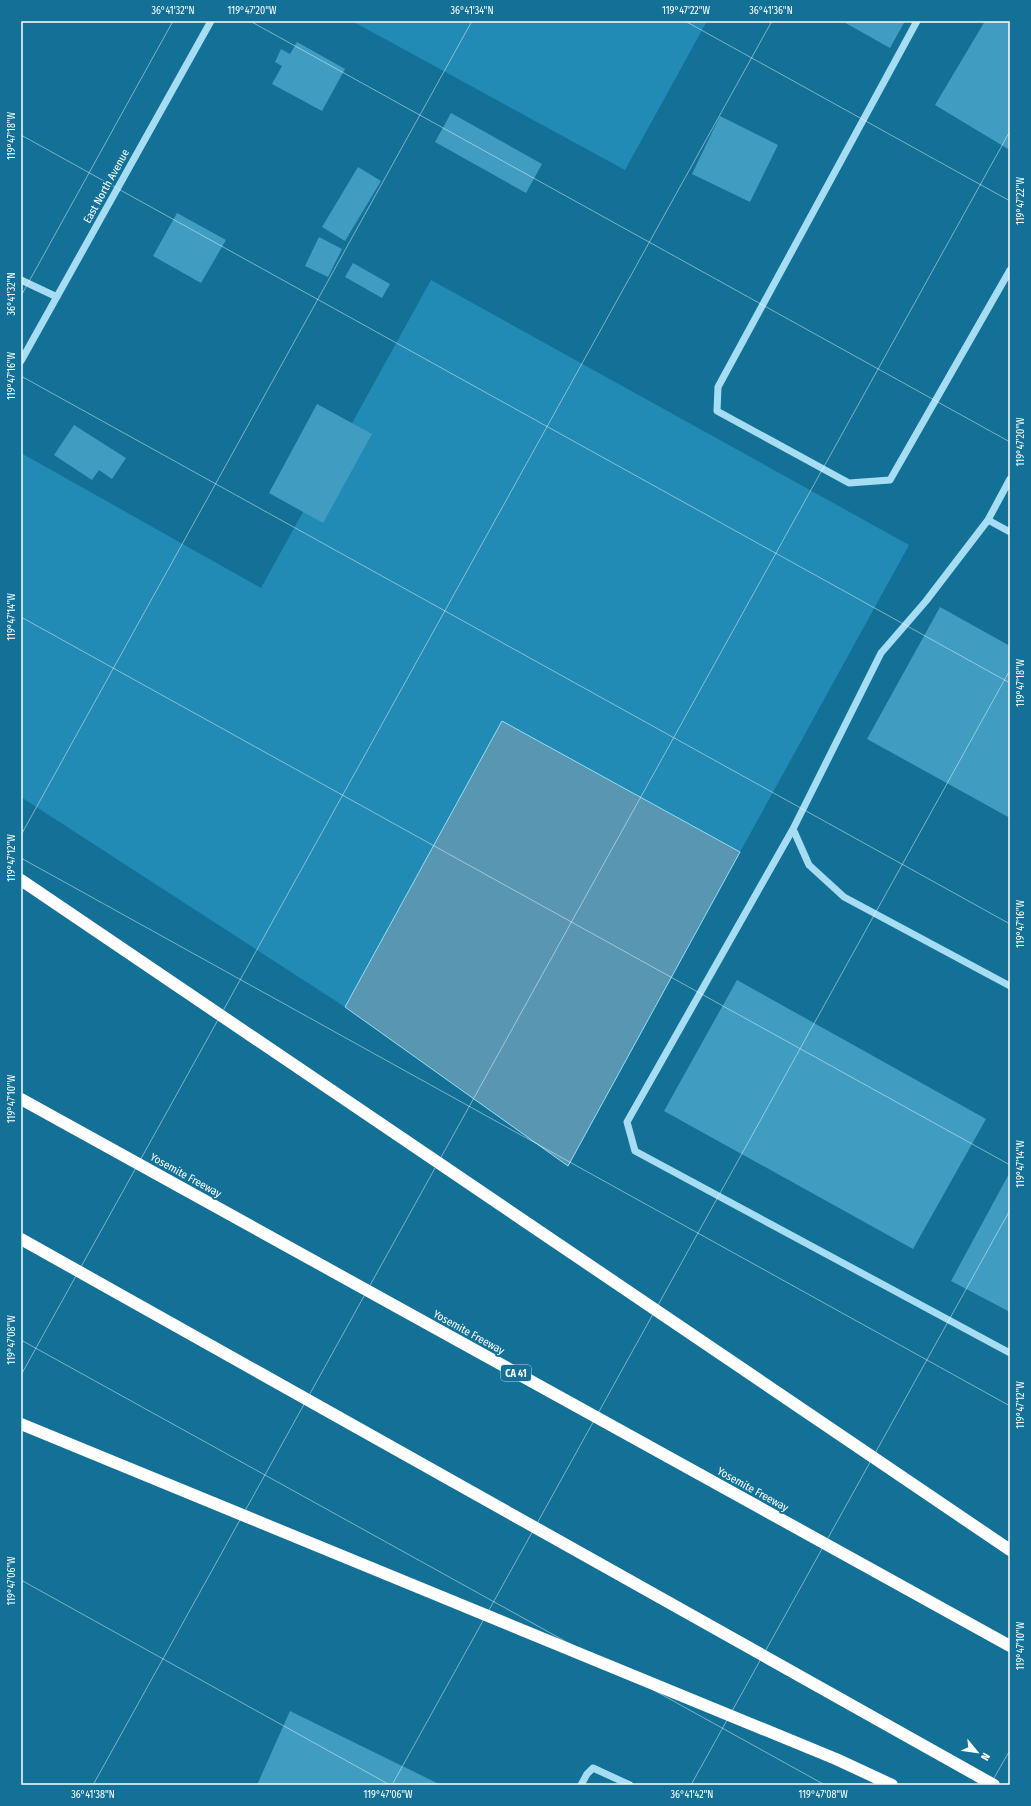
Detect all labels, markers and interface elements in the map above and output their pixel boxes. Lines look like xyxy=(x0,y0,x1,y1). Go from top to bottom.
text: 36°41'32"N xyxy=(152,5,194,17)
text: 119°47'20"W xyxy=(228,5,277,17)
text: 36°41'34"N xyxy=(451,5,493,17)
text: 119°47'22"W xyxy=(662,5,711,17)
text: 36°41'36"N xyxy=(749,5,793,17)
text: 119°47'18"W xyxy=(6,111,18,160)
street label: East North Avenue xyxy=(81,147,132,225)
text: 119°47'22"W xyxy=(1015,176,1027,225)
text: 36°41'32"N xyxy=(6,273,18,315)
text: 119°47'16"W xyxy=(6,352,18,400)
text: 119°47'20"W xyxy=(1015,417,1027,466)
text: 119°47'14"W xyxy=(6,593,18,641)
text: 119°47'18"W xyxy=(1015,658,1027,707)
text: 119°47'12"W xyxy=(6,834,18,882)
text: 119°47'16"W xyxy=(1015,900,1027,948)
text: 119°47'10"W xyxy=(6,1074,18,1123)
text: 119°47'14"W xyxy=(1015,1140,1027,1188)
street label: Yosemite Freeway xyxy=(148,1150,224,1200)
street label: Yosemite Freeway xyxy=(431,1307,507,1357)
text: 119°47'08"W xyxy=(6,1315,18,1365)
road number: CA 41 xyxy=(501,1365,531,1381)
text: 119°47'12"W xyxy=(1015,1381,1027,1429)
street label: Yosemite Freeway xyxy=(715,1464,791,1514)
text: 119°47'06"W xyxy=(6,1556,18,1606)
text: 119°47'10"W xyxy=(1015,1621,1027,1670)
north arrow xyxy=(957,1732,997,1772)
text: N xyxy=(978,1751,993,1763)
text: 36°41'38"N xyxy=(71,1789,115,1801)
text: 119°47'06"W xyxy=(363,1789,413,1801)
text: 36°41'42"N xyxy=(671,1789,713,1801)
text: 119°47'08"W xyxy=(798,1789,848,1801)

